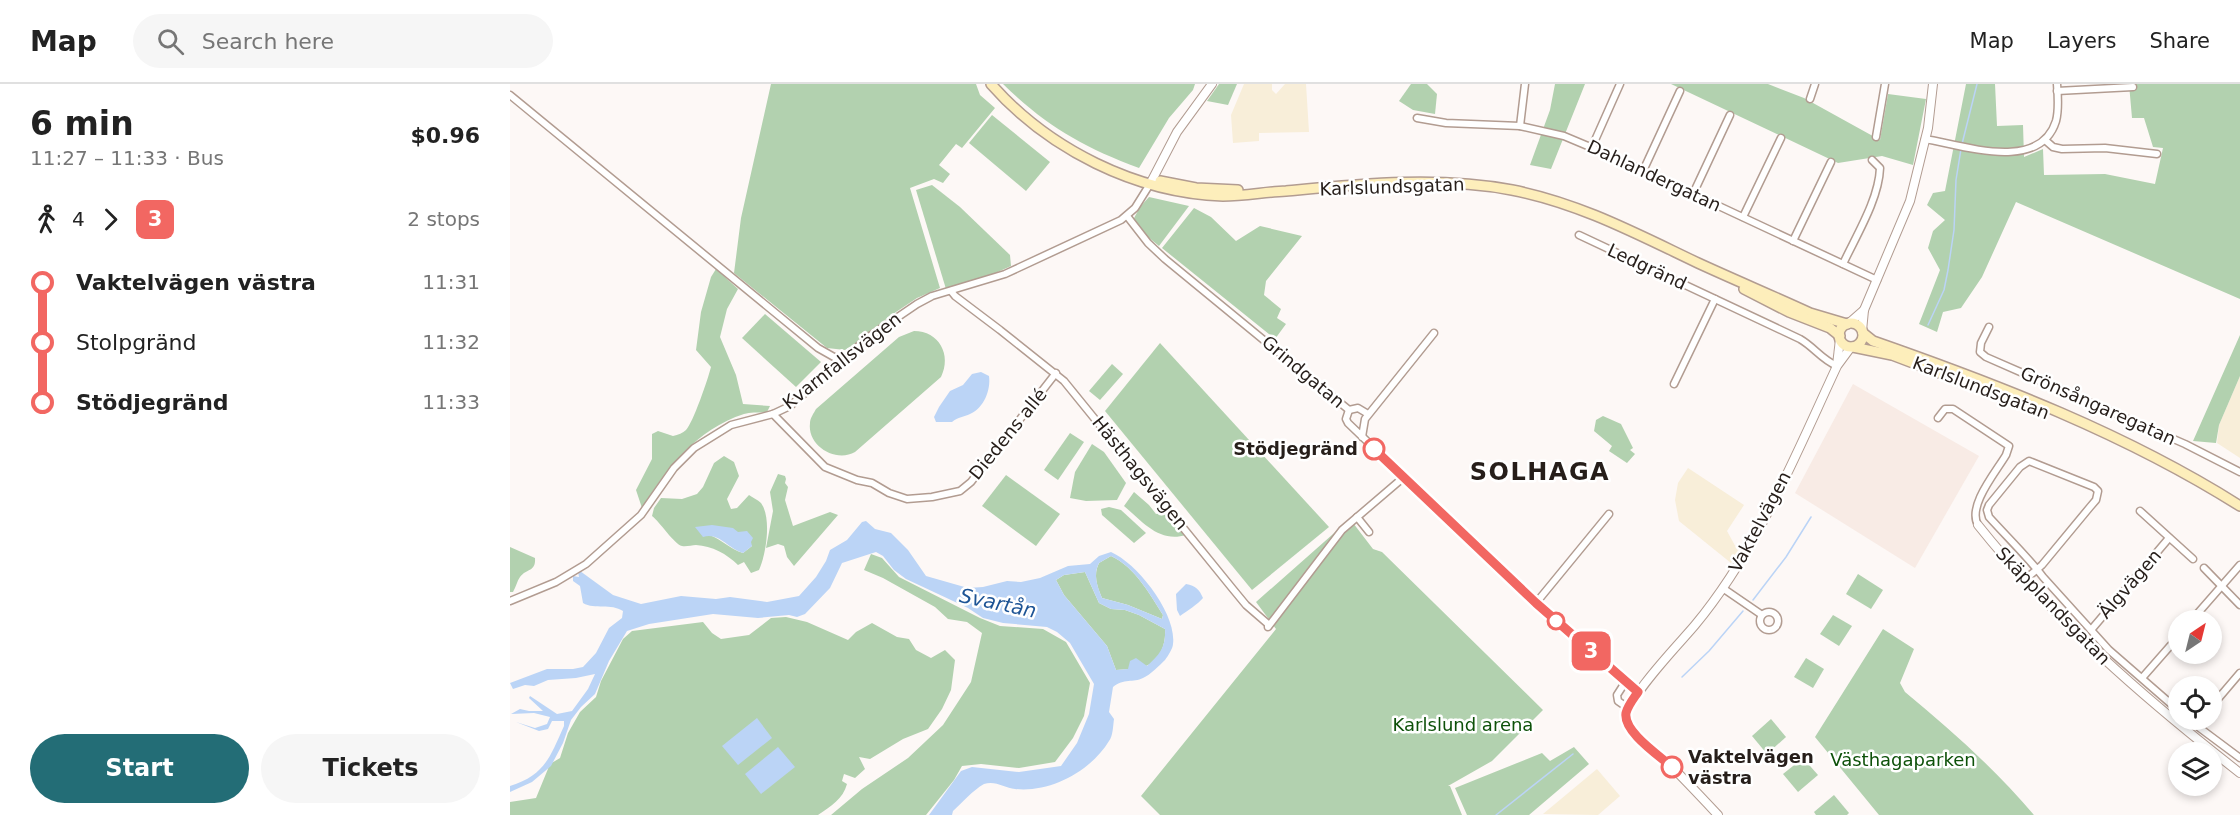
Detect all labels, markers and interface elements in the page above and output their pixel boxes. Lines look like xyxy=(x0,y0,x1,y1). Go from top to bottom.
search box xyxy=(133,14,553,68)
text: Map xyxy=(30,25,97,58)
icon: search xyxy=(154,25,187,58)
text: Search here xyxy=(202,29,334,54)
text: Map xyxy=(1970,29,2014,53)
text: Layers xyxy=(2047,29,2116,53)
text: Share xyxy=(2149,29,2210,53)
text: 6 min xyxy=(30,104,134,143)
text: $0.96 xyxy=(410,123,480,148)
street label: Dahlandergatan xyxy=(1584,135,1724,216)
text: 11:27 – 11:33 · Bus xyxy=(30,146,224,170)
street label: Karlslundsgatan xyxy=(1319,173,1465,200)
icon: walk xyxy=(30,203,63,236)
icon: forward xyxy=(94,203,127,236)
text: 4 xyxy=(72,207,85,231)
text: 3 xyxy=(148,207,162,231)
text: 2 stops xyxy=(407,207,480,231)
street label: Ledgränd xyxy=(1604,239,1690,294)
text: Vaktelvägen västra xyxy=(76,270,316,295)
text: 11:31 xyxy=(422,270,480,294)
street label: Kvarnfallsvägen xyxy=(778,308,905,413)
text: Stolpgränd xyxy=(76,330,197,355)
text: 11:32 xyxy=(422,330,480,354)
street label: Grindgatan xyxy=(1258,331,1349,412)
street label: Karlslundsgatan xyxy=(1910,352,2053,423)
street label: Grönsångaregatan xyxy=(2017,362,2179,449)
street label: Diedens allé xyxy=(965,384,1051,483)
text: Stödjegränd xyxy=(76,390,229,415)
text: 11:33 xyxy=(422,390,480,414)
street label: Hästhagsvägen xyxy=(1088,412,1193,534)
place label: Stödjegränd xyxy=(1233,438,1358,459)
marker: Stödjegränd xyxy=(1363,438,1385,460)
district label: SOLHAGA xyxy=(1470,458,1610,486)
street label: Vaktelvägen xyxy=(1724,468,1795,576)
street label: Skäpplandsgatan xyxy=(1992,542,2115,669)
street label: Älgvägen xyxy=(2094,545,2165,622)
water label: Svartån xyxy=(957,583,1039,623)
north arrow xyxy=(2168,610,2222,664)
map controls xyxy=(2168,610,2222,796)
unlabelled marker xyxy=(1547,612,1565,630)
line badge: 3 xyxy=(1572,632,1610,670)
text: 3 xyxy=(1584,639,1598,663)
button: locate xyxy=(2168,676,2222,730)
park label: Karlslund arena xyxy=(1393,714,1533,735)
button: Start xyxy=(30,734,249,803)
button: Tickets xyxy=(261,734,480,803)
button: layers xyxy=(2168,742,2222,796)
place label: Vaktelvägen västra xyxy=(1688,746,1814,788)
park label: Västhagaparken xyxy=(1830,749,1976,770)
marker: Vaktelvägen västra xyxy=(1661,756,1683,778)

